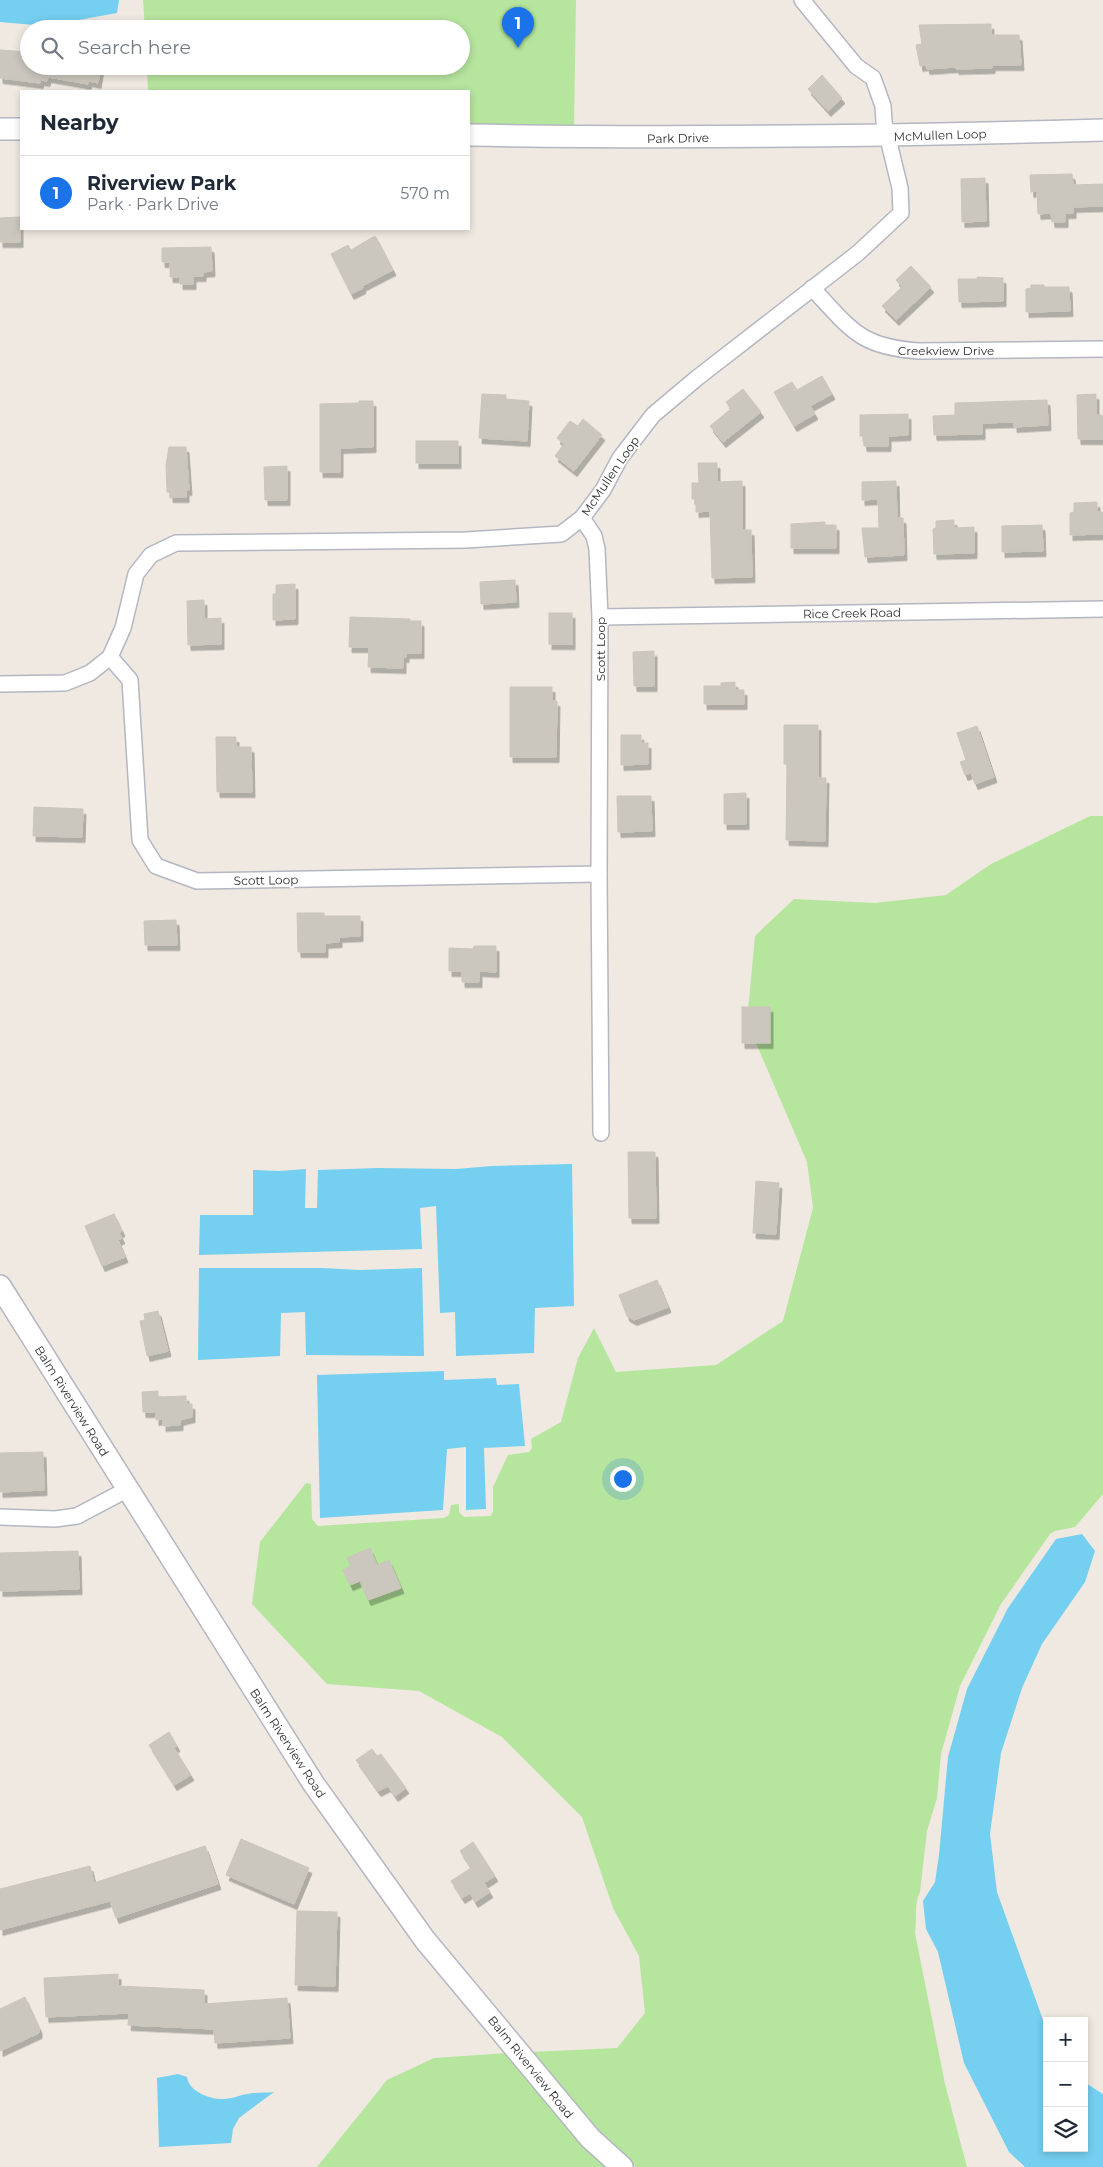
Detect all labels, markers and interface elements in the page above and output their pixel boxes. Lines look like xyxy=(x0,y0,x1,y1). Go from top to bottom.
pin: 1 xyxy=(502,7,534,48)
search box xyxy=(20,20,470,75)
icon: search xyxy=(38,34,66,62)
text: Search here xyxy=(78,36,191,59)
text: Nearby xyxy=(40,110,119,135)
street label: McMullen Loop xyxy=(893,126,987,144)
street label: Park Drive xyxy=(647,130,709,146)
text: Riverview Park xyxy=(87,172,236,195)
text: 1 xyxy=(53,184,59,203)
text: 570 m xyxy=(400,184,450,203)
text: Park · Park Drive xyxy=(87,195,219,214)
street label: Creekview Drive xyxy=(898,343,994,358)
street label: McMullen Loop xyxy=(578,433,642,519)
street label: Rice Creek Road xyxy=(803,605,901,621)
street label: Scott Loop xyxy=(593,617,608,681)
street label: Scott Loop xyxy=(234,872,298,888)
street label: Balm Riverview Road xyxy=(32,1343,112,1459)
your location xyxy=(610,1466,636,1492)
street label: Balm Riverview Road xyxy=(247,1685,329,1801)
street label: Balm Riverview Road xyxy=(485,2013,577,2121)
map controls xyxy=(1043,2017,1088,2152)
button: + xyxy=(1043,2017,1088,2062)
button: − xyxy=(1043,2062,1088,2107)
button: layers xyxy=(1043,2107,1088,2152)

